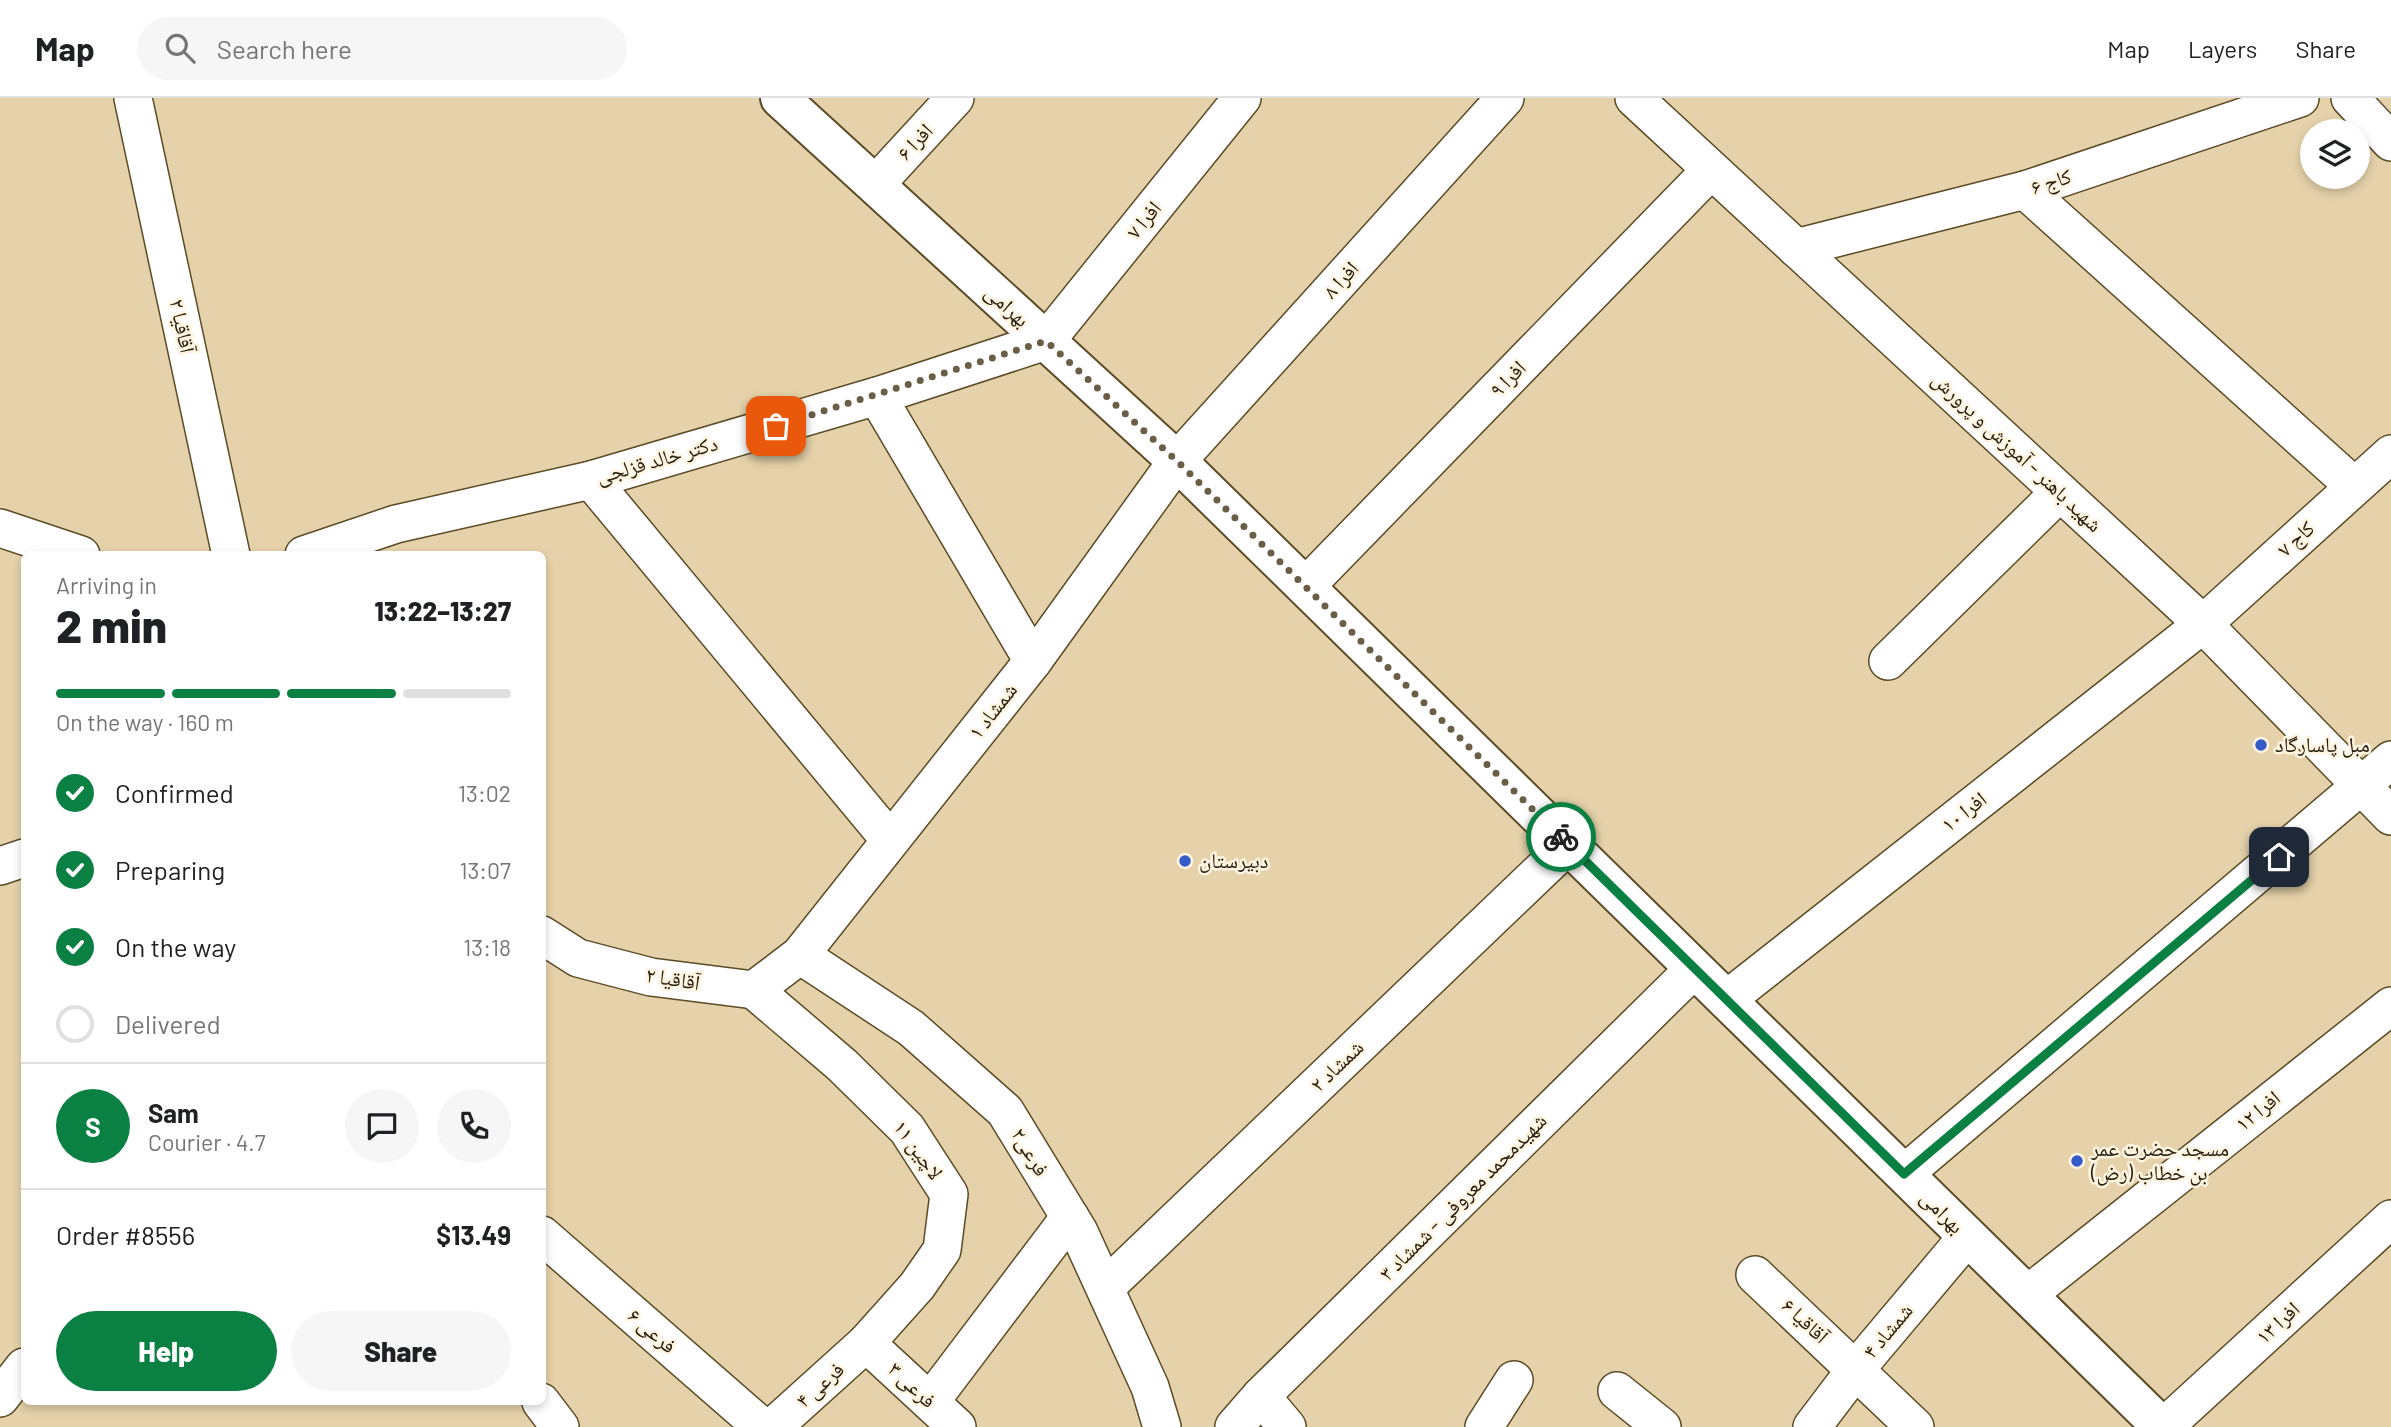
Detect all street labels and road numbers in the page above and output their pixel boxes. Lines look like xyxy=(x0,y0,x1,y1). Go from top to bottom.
street label: افرا ۶ xyxy=(891,117,937,164)
street label: کاج ۶ xyxy=(2027,162,2075,201)
street label: افرا ۷ xyxy=(1120,195,1165,243)
street label: افرا ۸ xyxy=(1317,255,1363,303)
street label: بهرامی xyxy=(979,278,1035,333)
street label: آقاقیا ۲ xyxy=(165,296,201,356)
street label: افرا ۹ xyxy=(1484,355,1530,401)
street label: شهید باهنر - آموزش و پرورش xyxy=(1926,366,2108,538)
street label: دکتر خالد قزلجی xyxy=(593,429,721,490)
street label: کاج ۷ xyxy=(2271,515,2320,562)
street label: شمشاد ۱ xyxy=(962,677,1021,743)
street label: افرا ۱۰ xyxy=(1936,785,1991,836)
street label: آقاقیا ۲ xyxy=(644,961,703,995)
street label: شمشاد ۲ xyxy=(1304,1034,1368,1096)
street label: افرا ۱۲ xyxy=(2230,1084,2284,1135)
street label: شهیدمحمد معروفی - شمشاد ۳ xyxy=(1373,1107,1552,1286)
street label: لاچین ۱۱ xyxy=(888,1115,949,1185)
street label: فرعی۲ xyxy=(1006,1123,1055,1181)
street label: بهرامی xyxy=(1915,1184,1970,1239)
street label: آقاقیا ۶ xyxy=(1777,1292,1835,1348)
street label: افرا ۱۳ xyxy=(2250,1296,2304,1348)
street label: شمشاد ۴ xyxy=(1857,1297,1917,1363)
street label: فرعی ۶ xyxy=(622,1302,682,1359)
street label: فرعی ۴ xyxy=(790,1356,850,1413)
street label: فرعی ۳ xyxy=(883,1356,942,1414)

